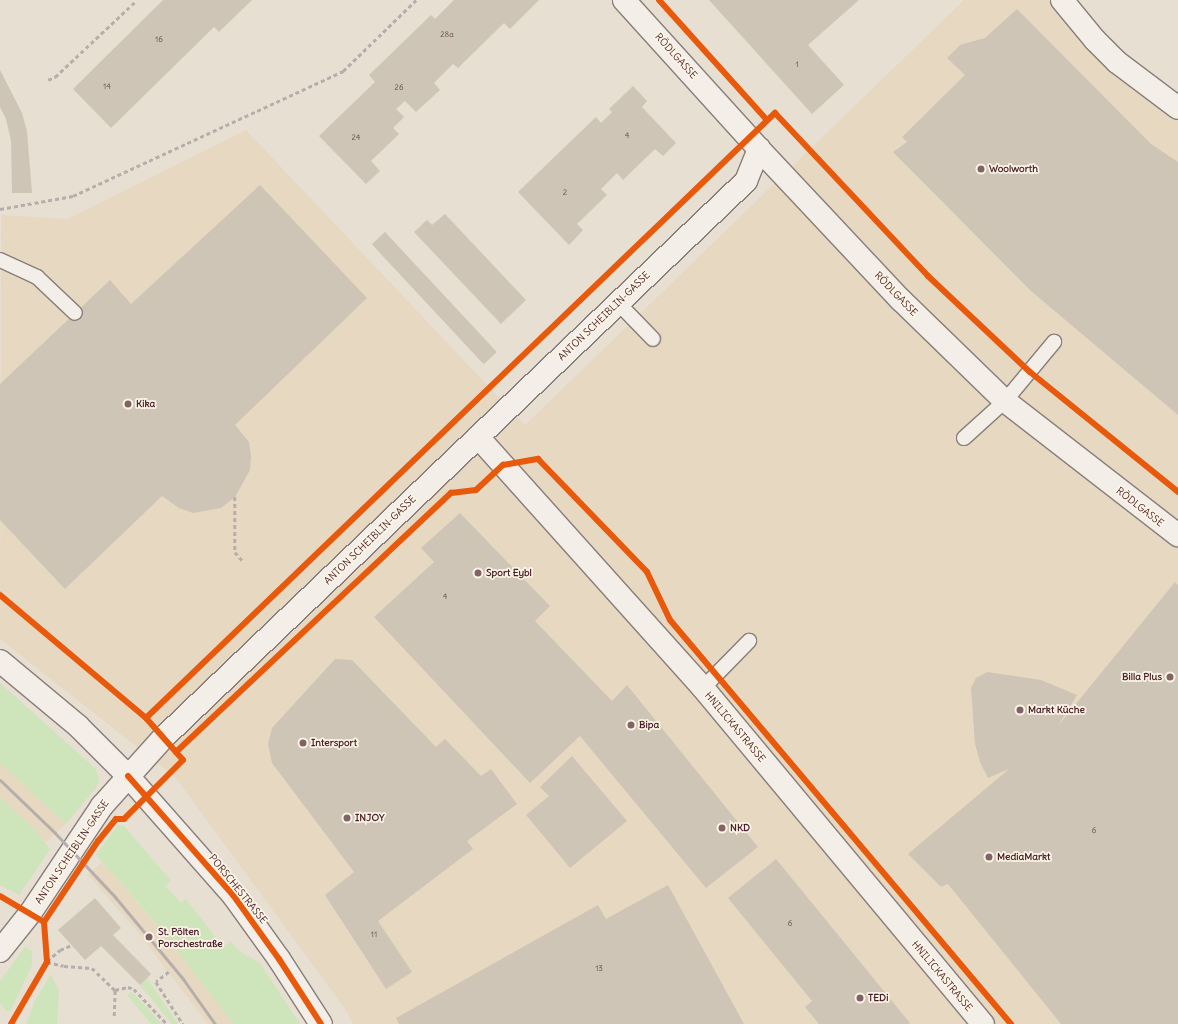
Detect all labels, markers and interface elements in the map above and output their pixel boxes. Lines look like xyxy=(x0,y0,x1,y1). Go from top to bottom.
house number: 28a xyxy=(440,30,454,40)
street label: RÖDLGASSE xyxy=(653,31,699,81)
house number: 16 xyxy=(155,35,163,45)
house number: 1 xyxy=(795,60,799,70)
house number: 14 xyxy=(103,82,111,92)
house number: 26 xyxy=(395,83,403,93)
house number: 4 xyxy=(625,131,629,141)
house number: 24 xyxy=(352,133,360,143)
place label: Woolworth xyxy=(989,163,1038,175)
marker: Woolworth xyxy=(976,164,986,174)
house number: 2 xyxy=(563,188,567,198)
street label: ANTON SCHEIBLIN-GASSE xyxy=(556,269,652,363)
street label: RÖDLGASSE xyxy=(872,269,920,319)
place label: Kika xyxy=(136,398,155,410)
marker: Kika xyxy=(123,399,133,409)
street label: RÖDLGASSE xyxy=(1114,485,1166,529)
street label: ANTON SCHEIBLIN-GASSE xyxy=(322,493,418,587)
place label: Sport Eybl xyxy=(486,567,532,579)
marker: Sport Eybl xyxy=(473,568,483,578)
house number: 4 xyxy=(443,592,447,602)
place label: Billa Plus xyxy=(1122,671,1162,683)
marker: Billa Plus xyxy=(1165,672,1175,682)
street label: HNILICKASTRASSE xyxy=(702,690,768,764)
place label: Markt Küche xyxy=(1028,704,1085,716)
marker: Markt Küche xyxy=(1015,705,1025,715)
place label: Bipa xyxy=(639,719,659,731)
marker: Bipa xyxy=(626,720,636,730)
place label: Intersport xyxy=(311,737,357,749)
marker: Intersport xyxy=(298,738,308,748)
street label: ANTON SCHEIBLIN-GASSE xyxy=(33,798,111,906)
place label: INJOY xyxy=(355,812,385,824)
marker: INJOY xyxy=(342,813,352,823)
place label: NKD xyxy=(730,822,750,834)
marker: NKD xyxy=(717,823,727,833)
house number: 6 xyxy=(1092,826,1096,836)
place label: MediaMarkt xyxy=(997,851,1050,863)
street label: PORSCHESTRASSE xyxy=(206,852,270,926)
marker: MediaMarkt xyxy=(984,852,994,862)
house number: 6 xyxy=(788,919,792,929)
place label: St. Pölten Porschestraße xyxy=(158,925,223,948)
house number: 11 xyxy=(371,930,377,940)
marker: St. Pölten Porschestraße xyxy=(143,931,155,943)
street label: HNILICKASTRASSE xyxy=(909,939,975,1013)
house number: 13 xyxy=(595,964,603,974)
place label: TEDi xyxy=(868,992,888,1004)
marker: TEDi xyxy=(855,993,865,1003)

